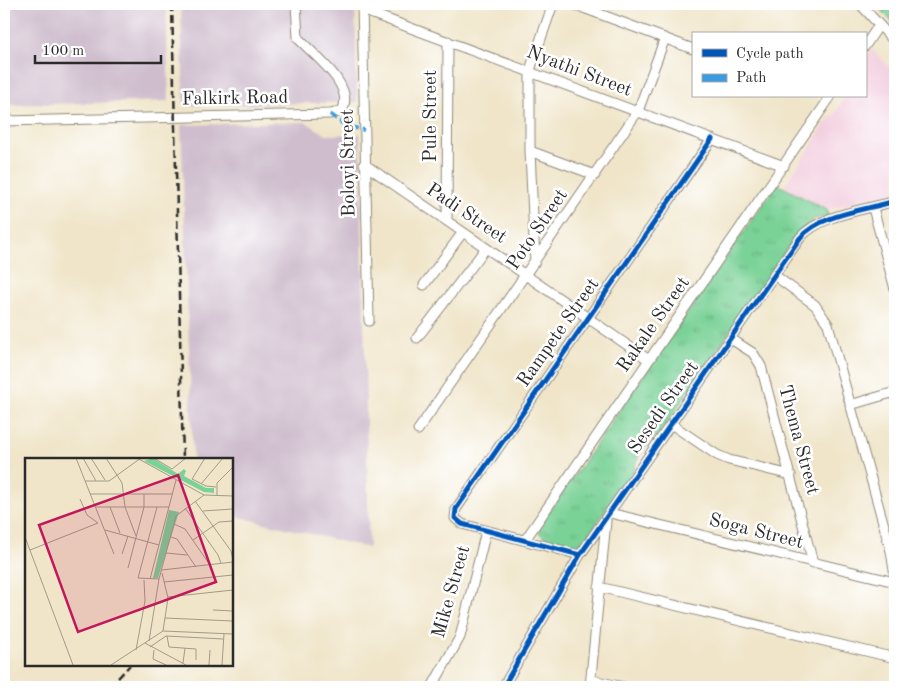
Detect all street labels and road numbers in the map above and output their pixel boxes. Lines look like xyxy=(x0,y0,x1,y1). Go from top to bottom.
street label: Nyathi Street xyxy=(524,43,634,101)
street label: Pule Street xyxy=(422,70,441,162)
street label: Falkirk Road xyxy=(182,89,288,109)
street label: Boloyi Street xyxy=(339,109,359,217)
street label: Padi Street xyxy=(422,180,510,248)
street label: Poto Street xyxy=(504,186,572,274)
street label: Rakale Street xyxy=(614,274,694,376)
street label: Rampete Street xyxy=(515,275,603,391)
street label: Sesedi Street xyxy=(625,358,703,458)
street label: Thema Street xyxy=(774,383,822,497)
street label: Soga Street xyxy=(707,511,805,553)
street label: Mike Street xyxy=(430,544,474,640)

